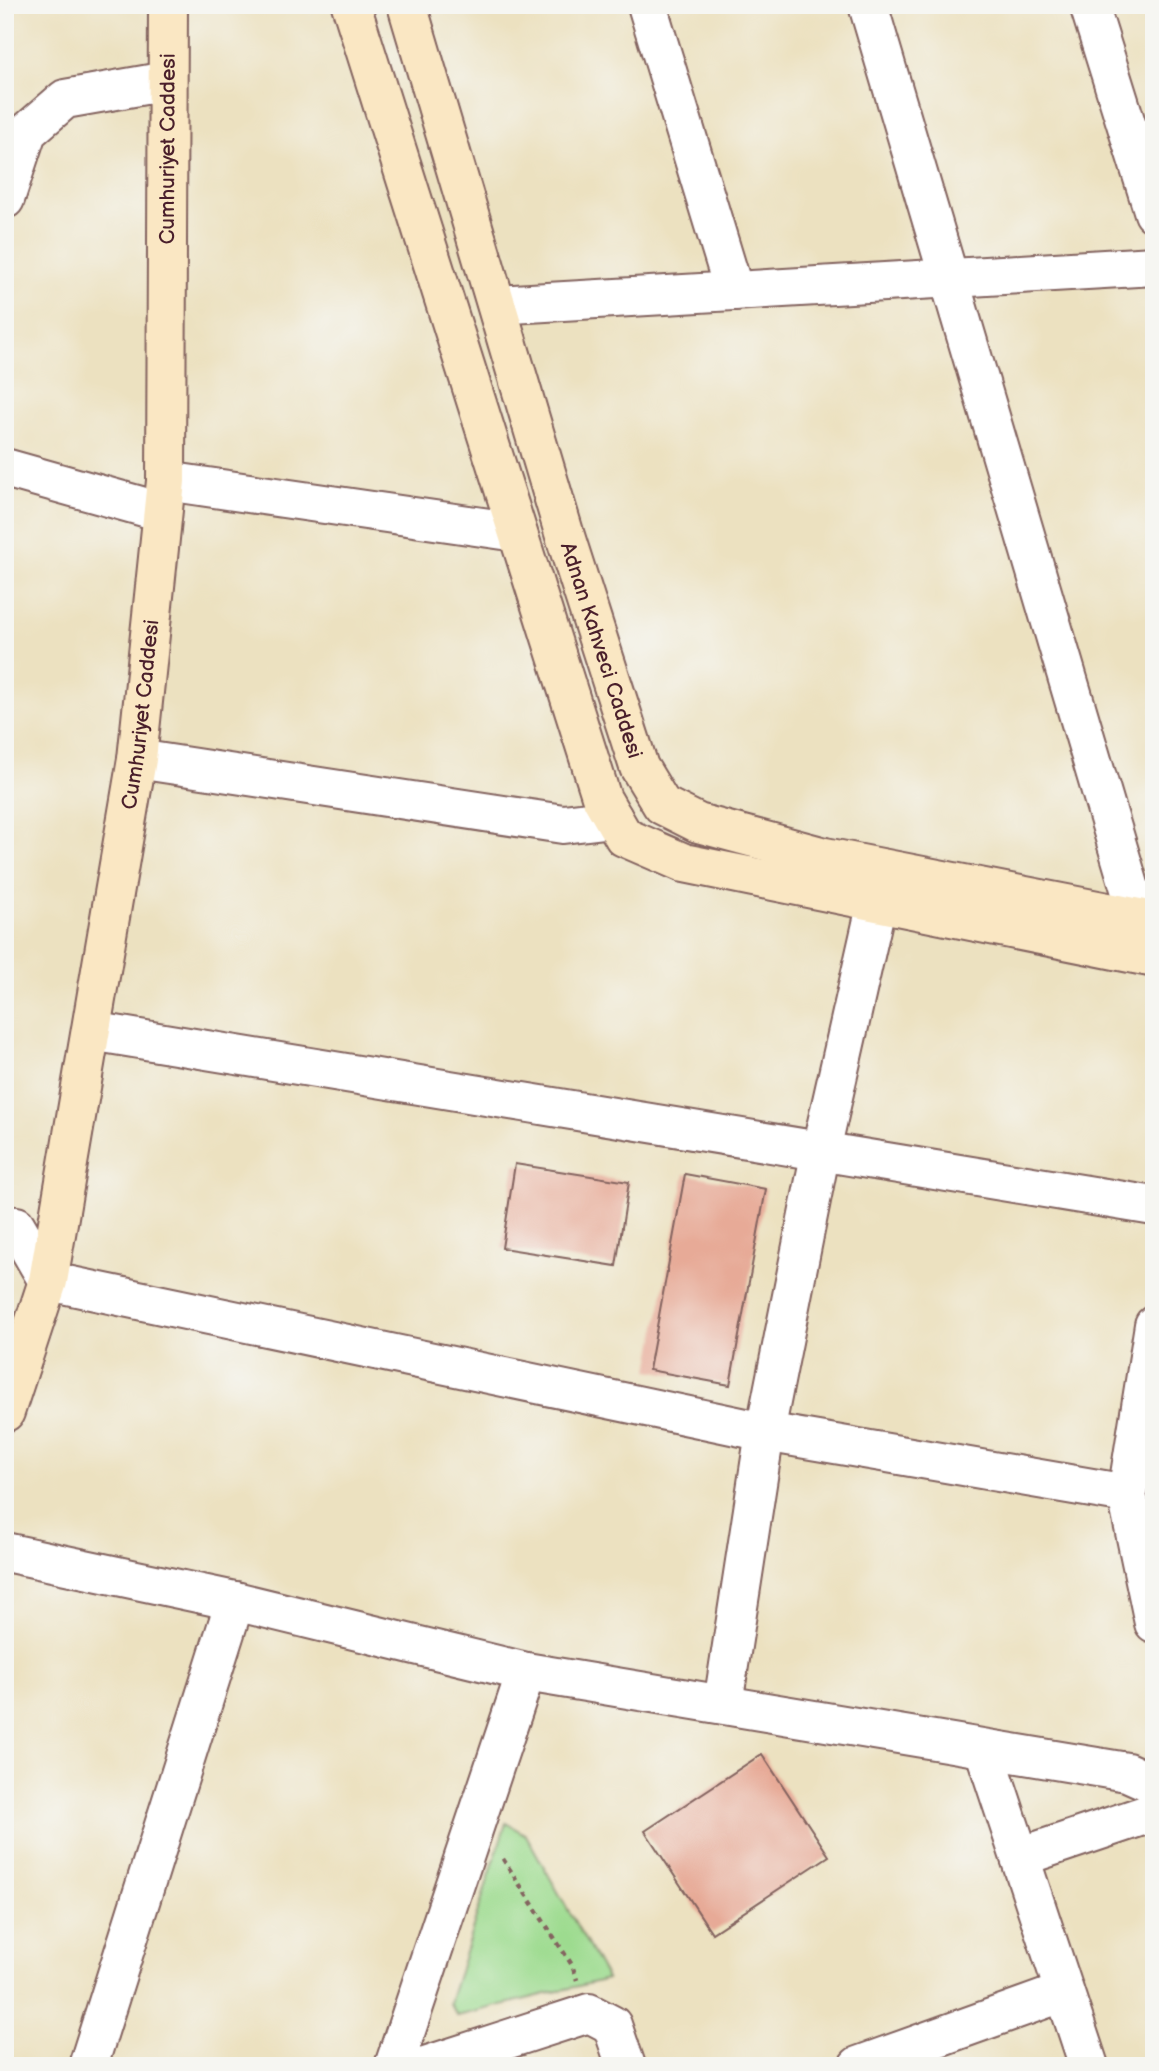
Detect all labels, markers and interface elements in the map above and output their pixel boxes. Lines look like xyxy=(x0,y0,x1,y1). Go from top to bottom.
street label: Cumhuriyet Caddesi xyxy=(155,53,181,245)
street label: Adnan Kahveci Caddesi xyxy=(555,539,647,762)
street label: Cumhuriyet Caddesi xyxy=(117,618,164,811)

